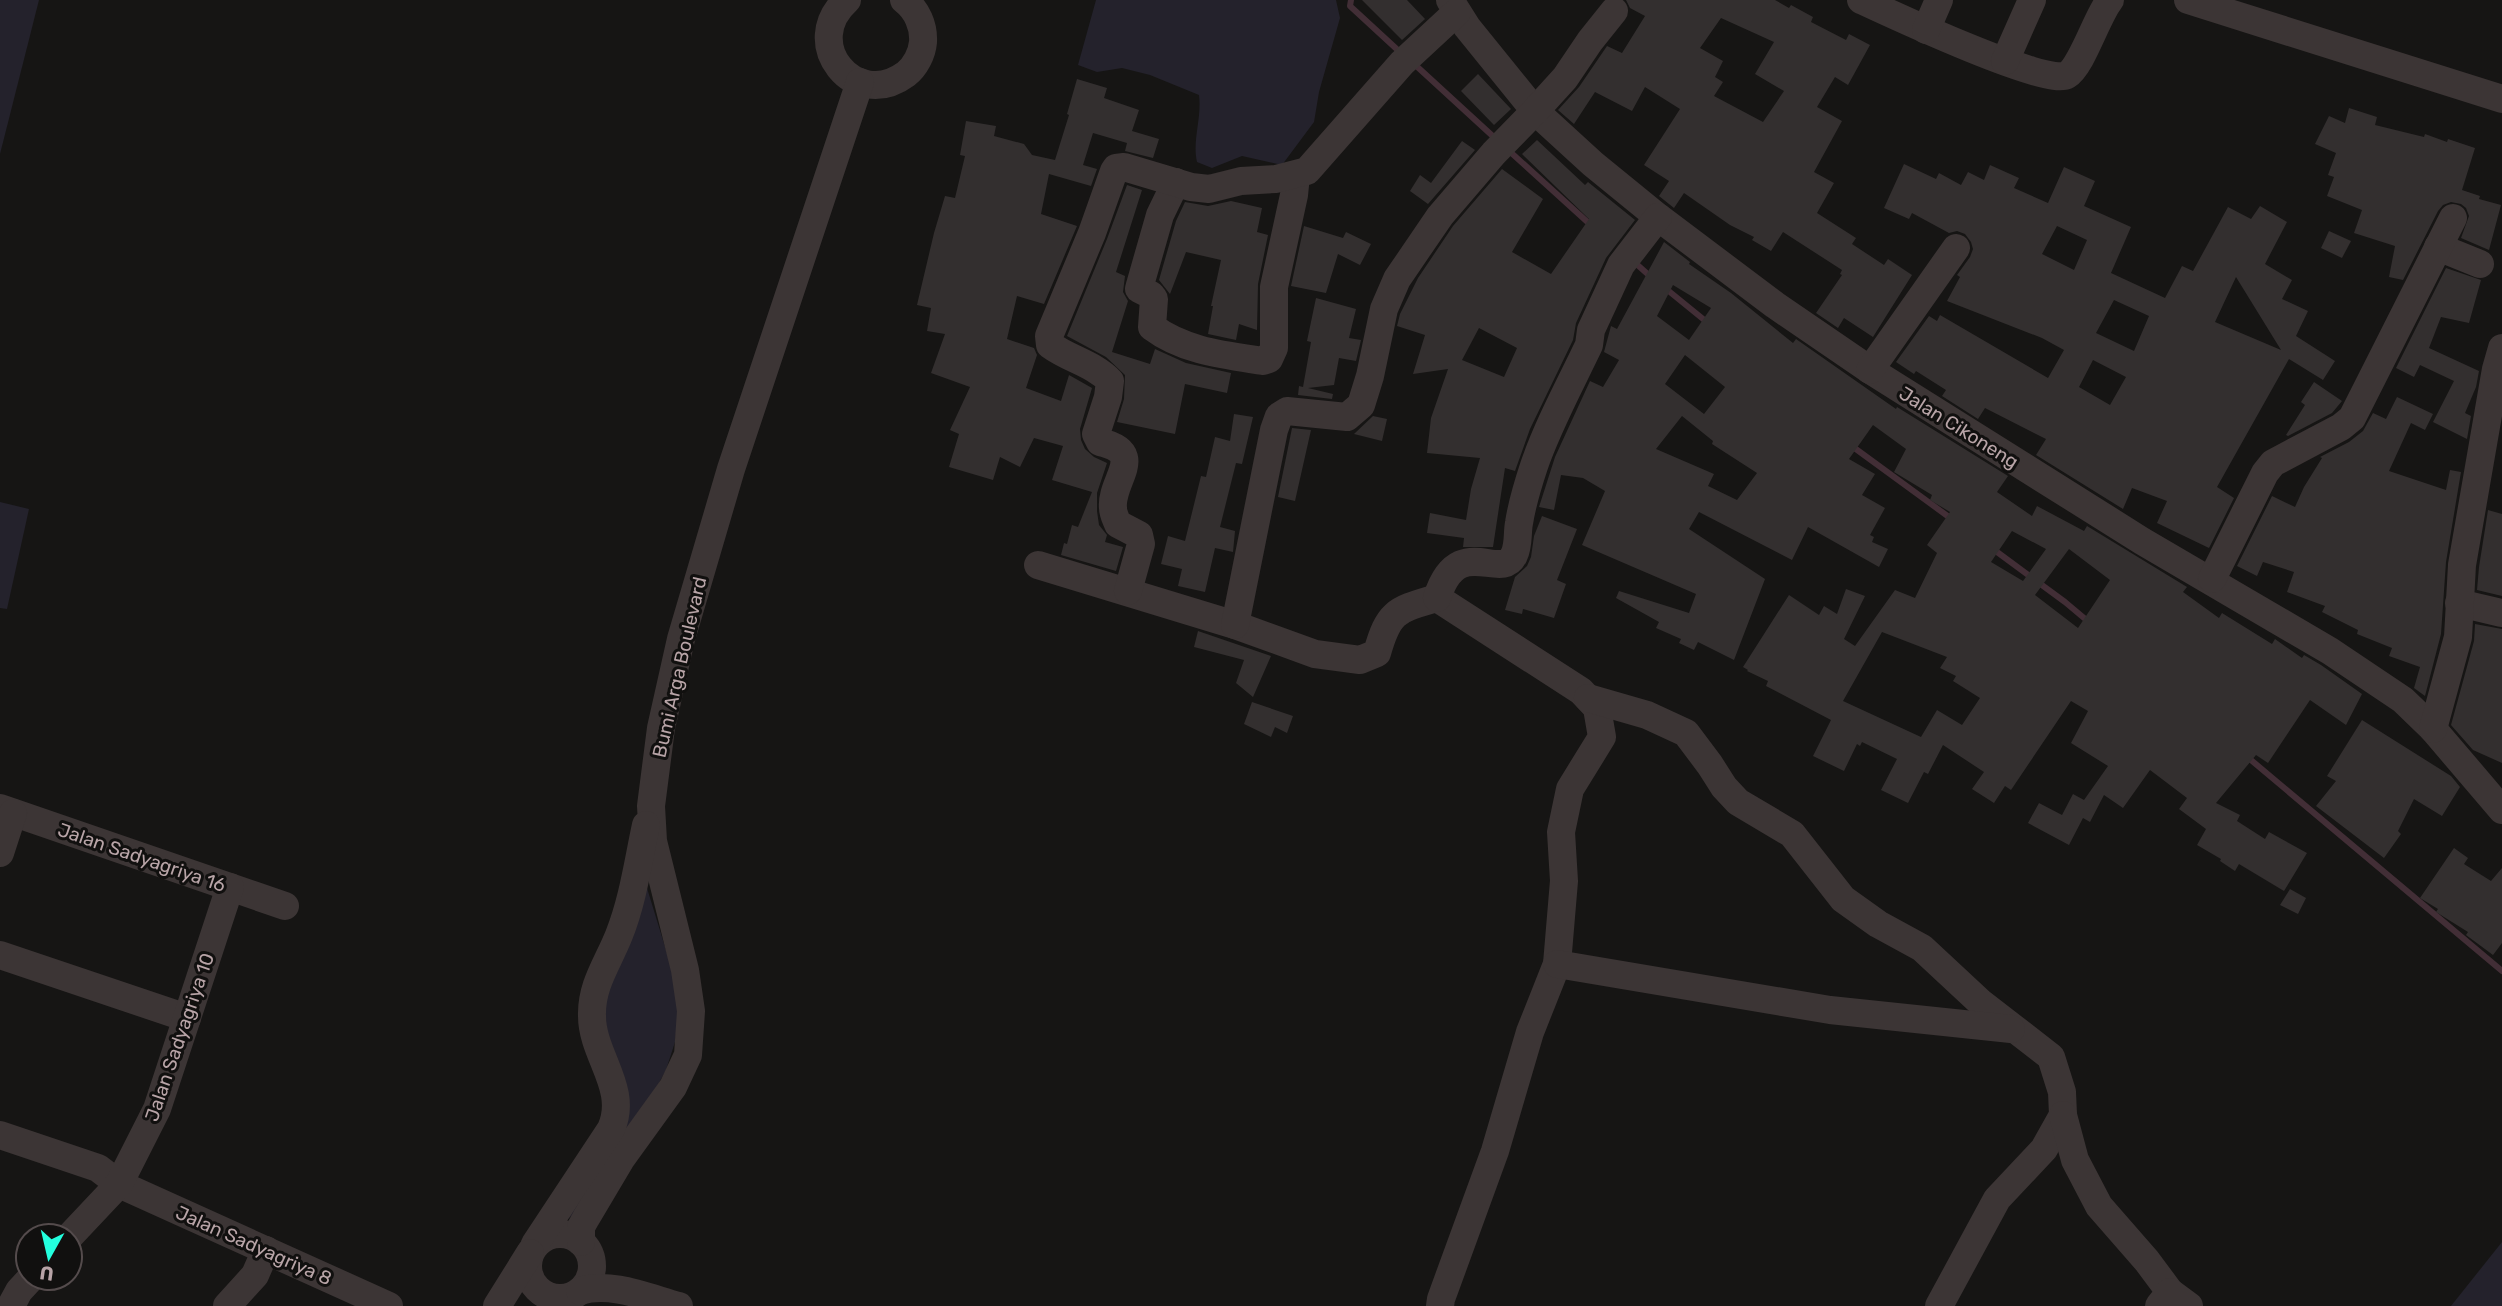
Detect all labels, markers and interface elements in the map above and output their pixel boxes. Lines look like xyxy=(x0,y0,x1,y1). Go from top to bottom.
street label: Jalan Cikoneng xyxy=(1895,382,2023,473)
street label: Bumi Arga Boulevard xyxy=(647,574,711,760)
street label: Jalan Sadyagriya 16 xyxy=(55,818,229,897)
street label: Jalan Sadyagriya 10 xyxy=(140,950,219,1124)
street label: Jalan Sadyagriya 8 xyxy=(172,1201,335,1290)
north arrow xyxy=(14,1222,84,1292)
text: U xyxy=(38,1261,55,1286)

